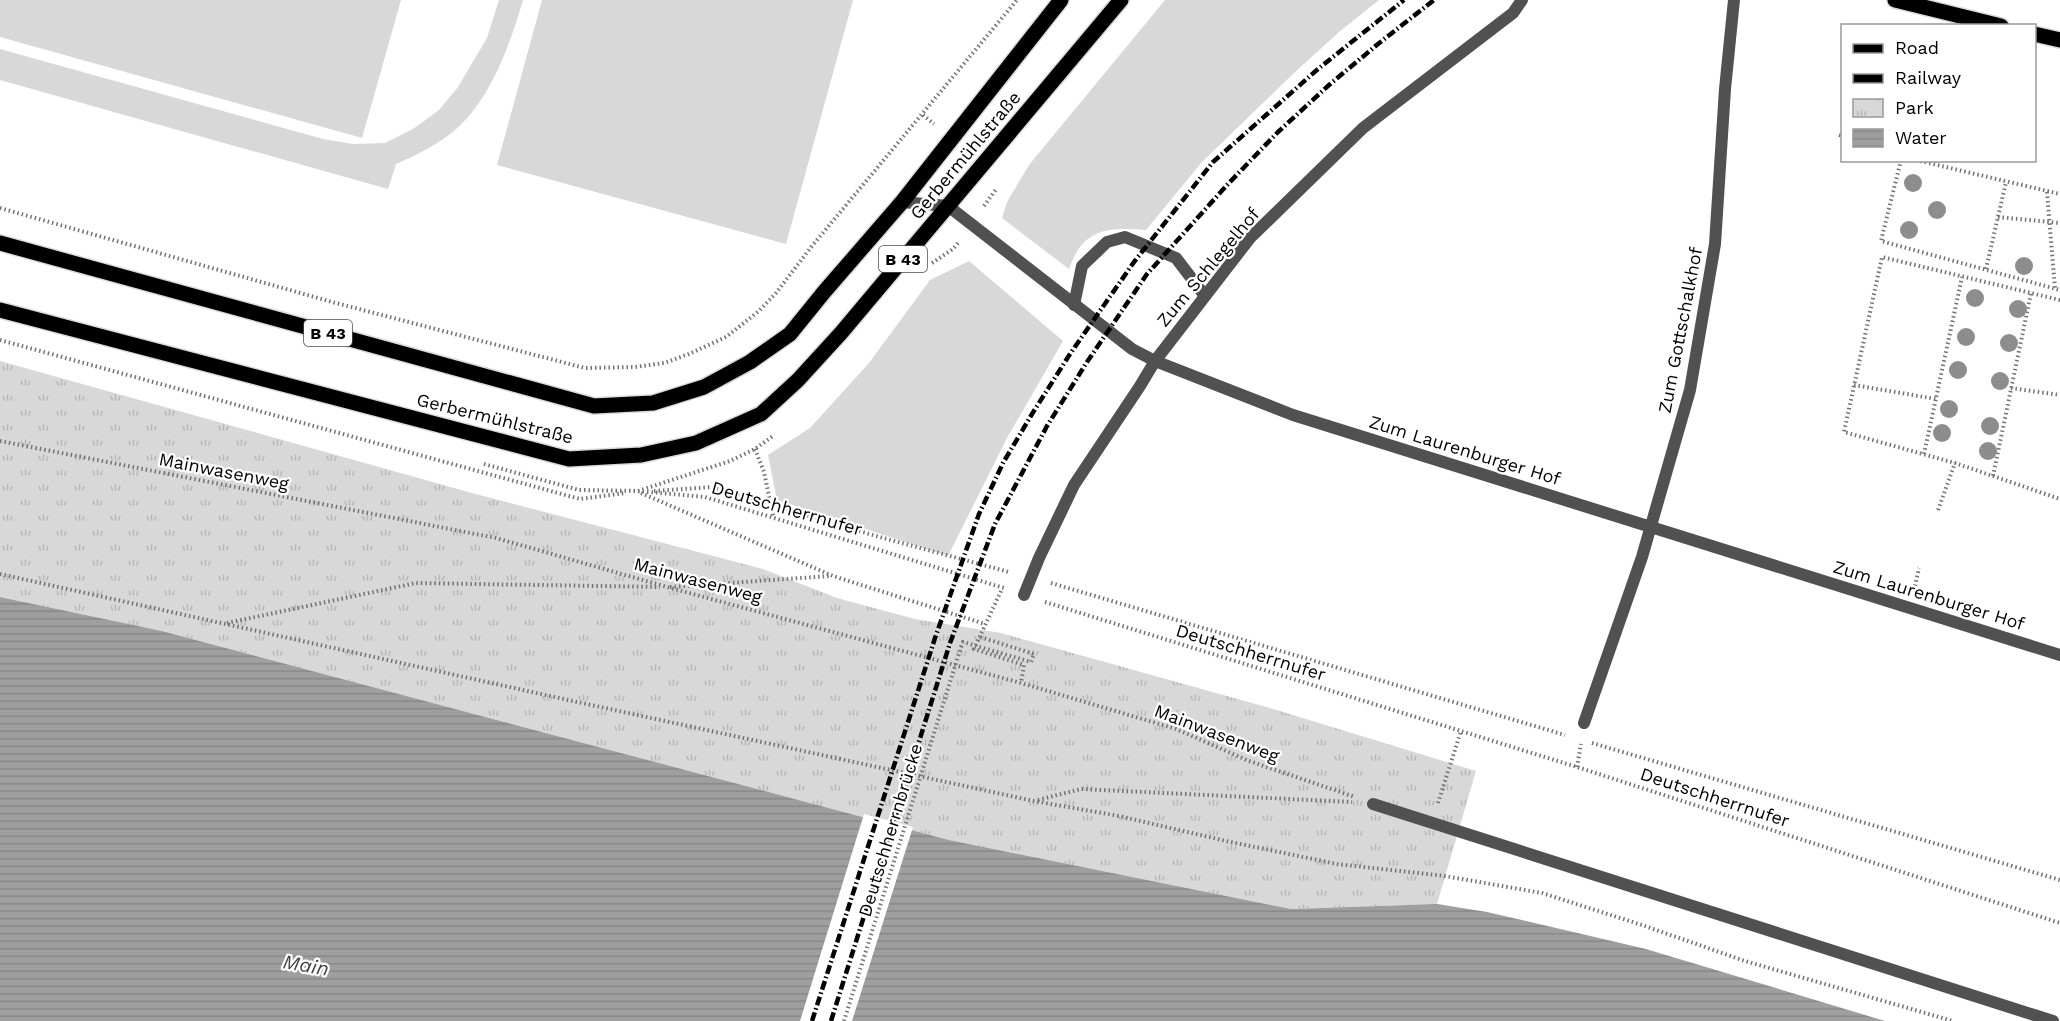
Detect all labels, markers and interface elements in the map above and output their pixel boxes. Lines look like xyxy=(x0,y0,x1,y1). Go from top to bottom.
legend xyxy=(1841,24,2036,162)
text: Road xyxy=(1895,37,1939,58)
text: Railway xyxy=(1895,67,1962,88)
street label: Gerbermühlstraße xyxy=(905,87,1025,223)
text: Park xyxy=(1895,97,1934,118)
text: Water xyxy=(1895,127,1947,148)
street label: Zum Schlegelhof xyxy=(1152,203,1264,331)
street label: Zum Gottschalkhof xyxy=(1654,245,1706,415)
road number: B 43 xyxy=(879,246,927,272)
road number: B 43 xyxy=(304,320,352,346)
street label: Gerbermühlstraße xyxy=(415,388,575,448)
street label: Zum Laurenburger Hof xyxy=(1367,411,1563,489)
street label: Mainwasenweg xyxy=(157,448,291,494)
street label: Deutschherrnufer xyxy=(709,476,865,540)
street label: Mainwasenweg xyxy=(632,553,765,607)
street label: Zum Laurenburger Hof xyxy=(1831,556,2027,634)
street label: Deutschherrnufer xyxy=(1173,619,1329,685)
street label: Mainwasenweg xyxy=(1152,700,1283,767)
street label: Deutschherrnbrücke xyxy=(854,741,926,919)
street label: Deutschherrnufer xyxy=(1638,763,1792,831)
water label: Main xyxy=(281,949,331,981)

